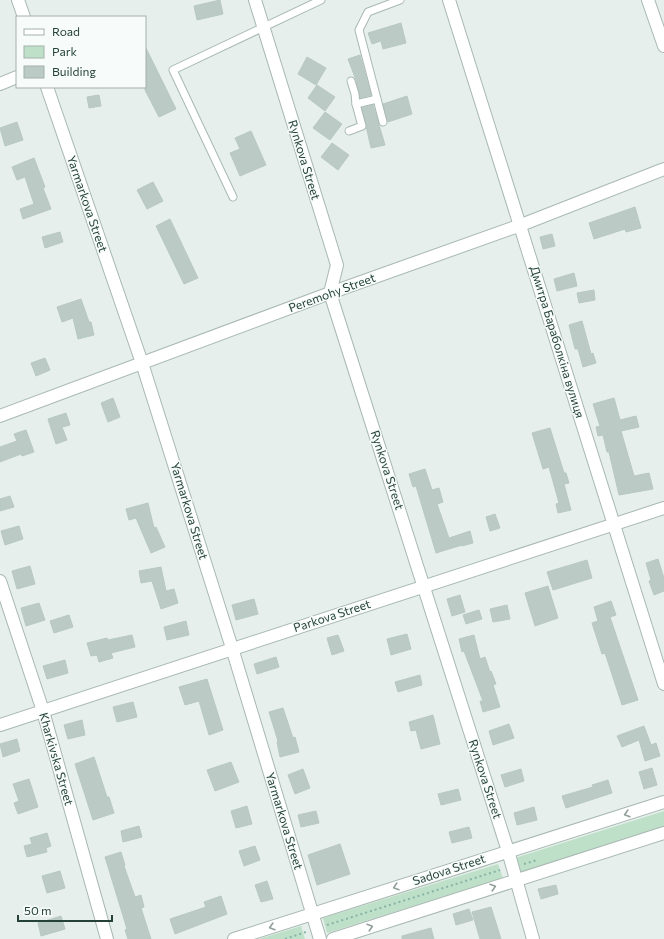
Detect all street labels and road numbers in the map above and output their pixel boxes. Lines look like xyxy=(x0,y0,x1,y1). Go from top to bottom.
street label: Rynkova Street xyxy=(286,118,324,201)
street label: Yarmarkova Street xyxy=(65,154,111,254)
street label: Дмитра Бараболкіна вулиця xyxy=(528,264,588,419)
street label: Peremohy Street xyxy=(286,270,377,314)
street label: Rynkova Street xyxy=(369,428,407,511)
street label: Yarmarkova Street xyxy=(169,460,211,561)
street label: Parkova Street xyxy=(291,596,372,634)
street label: Kharkivska Street xyxy=(37,711,77,807)
street label: Rynkova Street xyxy=(467,737,505,820)
street label: Yarmarkova Street xyxy=(264,770,306,871)
street label: Sadova Street xyxy=(411,851,487,887)

